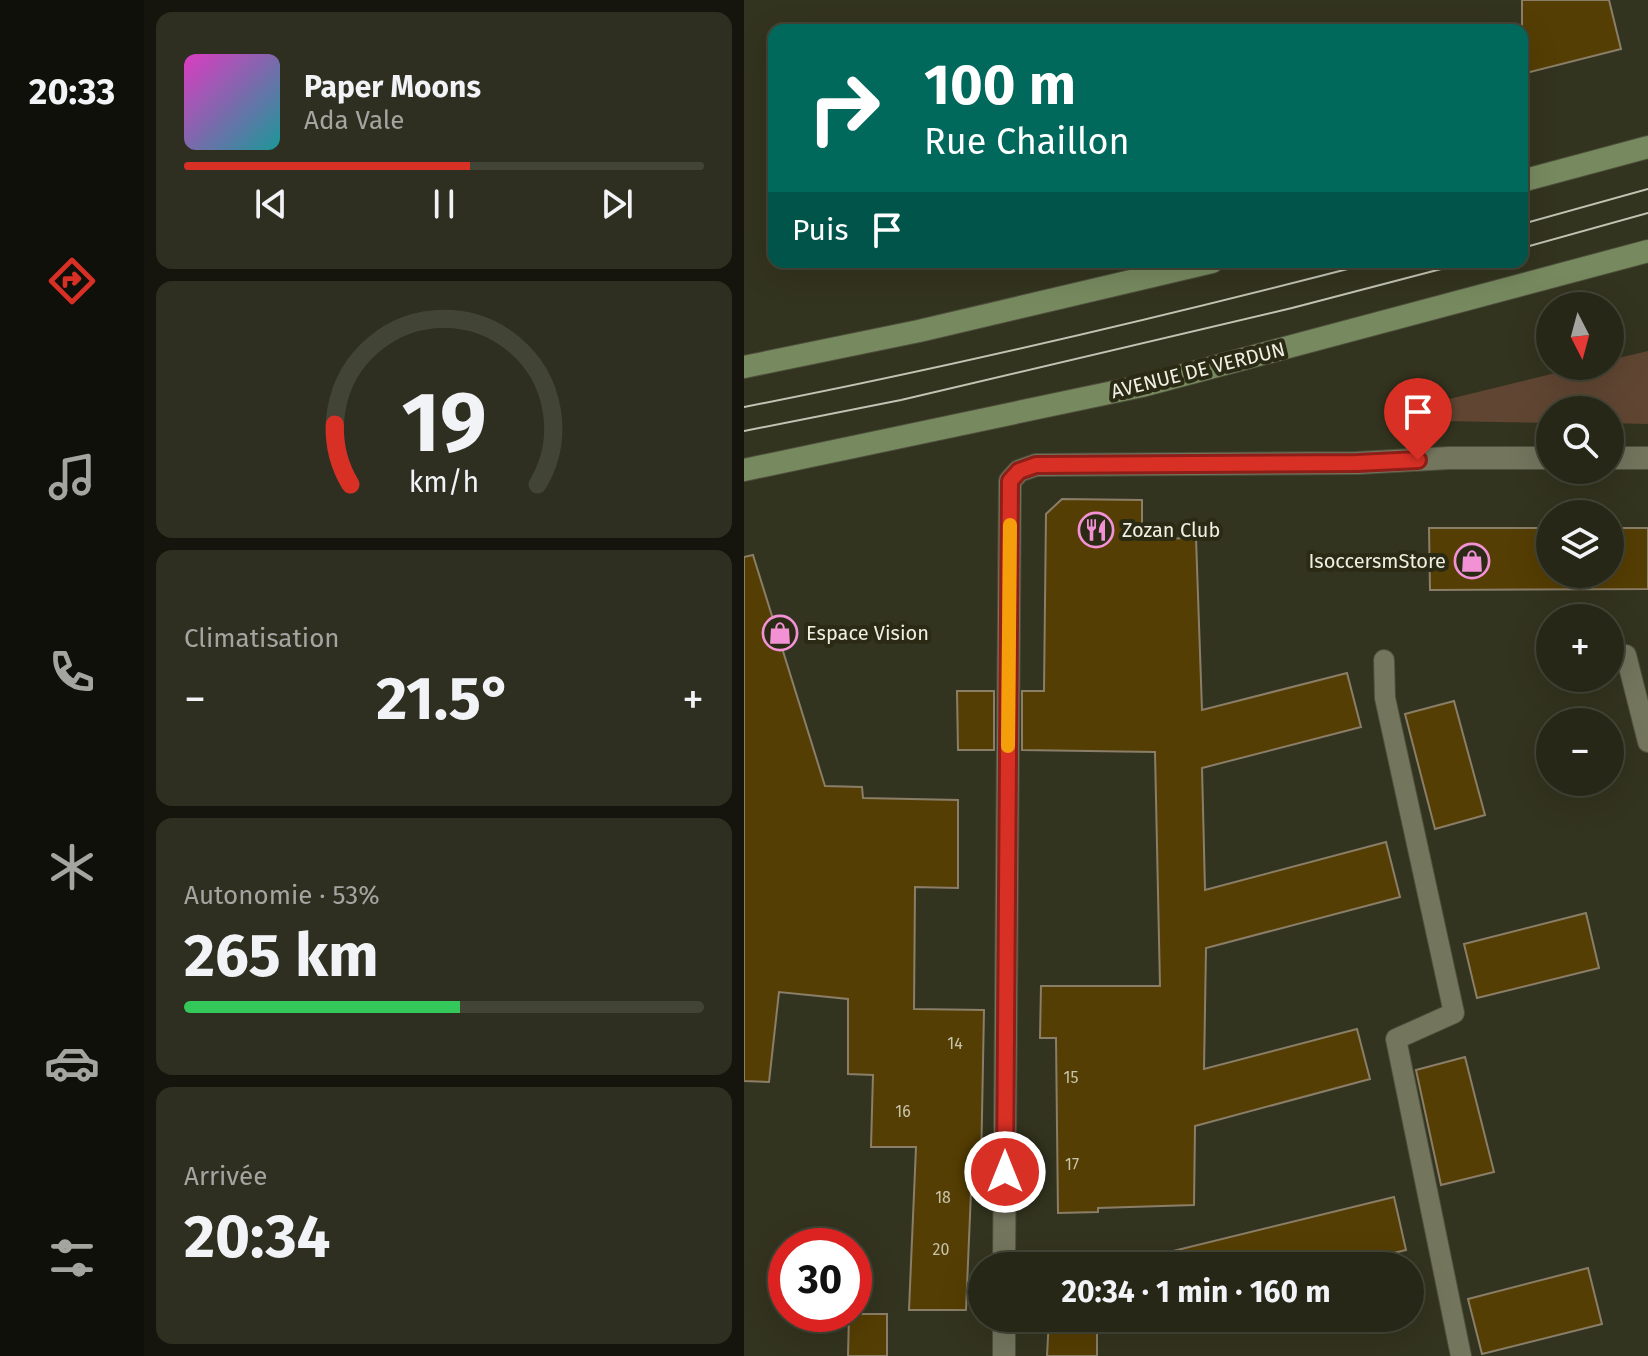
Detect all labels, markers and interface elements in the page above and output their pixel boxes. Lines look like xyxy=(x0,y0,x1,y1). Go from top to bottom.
text: 100 m xyxy=(924,52,1076,119)
icon: right xyxy=(792,56,896,160)
text: Paper Moons xyxy=(304,69,481,105)
text: 20:33 xyxy=(29,70,115,114)
text: Ada Vale xyxy=(304,105,404,136)
text: Rue Chaillon xyxy=(924,120,1130,164)
icon: previous xyxy=(249,182,293,226)
icon: pause xyxy=(422,182,466,226)
icon: next xyxy=(595,182,639,226)
icon: arrive xyxy=(865,208,909,252)
text: Puis xyxy=(792,212,849,248)
icon: directions xyxy=(44,253,100,309)
north arrow xyxy=(1536,292,1624,380)
map controls xyxy=(1536,292,1624,796)
street label: AVENUE DE VERDUN xyxy=(1109,337,1287,403)
text: 19 xyxy=(401,373,487,473)
pin xyxy=(1384,378,1452,460)
icon: arrive xyxy=(1396,390,1440,434)
button: search xyxy=(1536,396,1624,484)
icon: music xyxy=(44,449,100,505)
text: km/h xyxy=(409,465,479,500)
button: layers xyxy=(1536,500,1624,588)
restaurant icon: Zozan Club xyxy=(1077,511,1115,549)
place label: Zozan Club xyxy=(1122,518,1220,542)
shop icon: IsoccersmStore xyxy=(1453,542,1491,580)
place label: IsoccersmStore xyxy=(1308,549,1446,573)
button: + xyxy=(1536,604,1624,692)
shop icon: Espace Vision xyxy=(761,614,799,652)
place label: Espace Vision xyxy=(806,621,929,645)
text: Climatisation xyxy=(184,623,340,654)
icon: phone xyxy=(44,644,100,700)
text: 21.5° xyxy=(376,663,512,735)
text: − xyxy=(184,673,206,726)
text: + xyxy=(682,673,704,726)
button: − xyxy=(1536,708,1624,796)
icon: climate xyxy=(44,839,100,895)
text: Autonomie · 53% xyxy=(184,880,380,911)
text: 265 km xyxy=(184,920,379,992)
house number: 14 xyxy=(947,1034,963,1053)
icon: car xyxy=(44,1035,100,1091)
house number: 15 xyxy=(1064,1068,1078,1087)
house number: 16 xyxy=(895,1102,911,1121)
position arrow xyxy=(963,1130,1047,1214)
house number: 17 xyxy=(1065,1155,1079,1174)
text: Arrivée xyxy=(184,1161,267,1192)
house number: 18 xyxy=(935,1188,951,1207)
text: 20:34 xyxy=(184,1201,330,1273)
speed limit sign: 30 xyxy=(768,1228,872,1332)
icon: filters xyxy=(44,1230,100,1286)
house number: 20 xyxy=(933,1240,949,1259)
text: 20:34 · 1 min · 160 m xyxy=(1061,1274,1331,1310)

